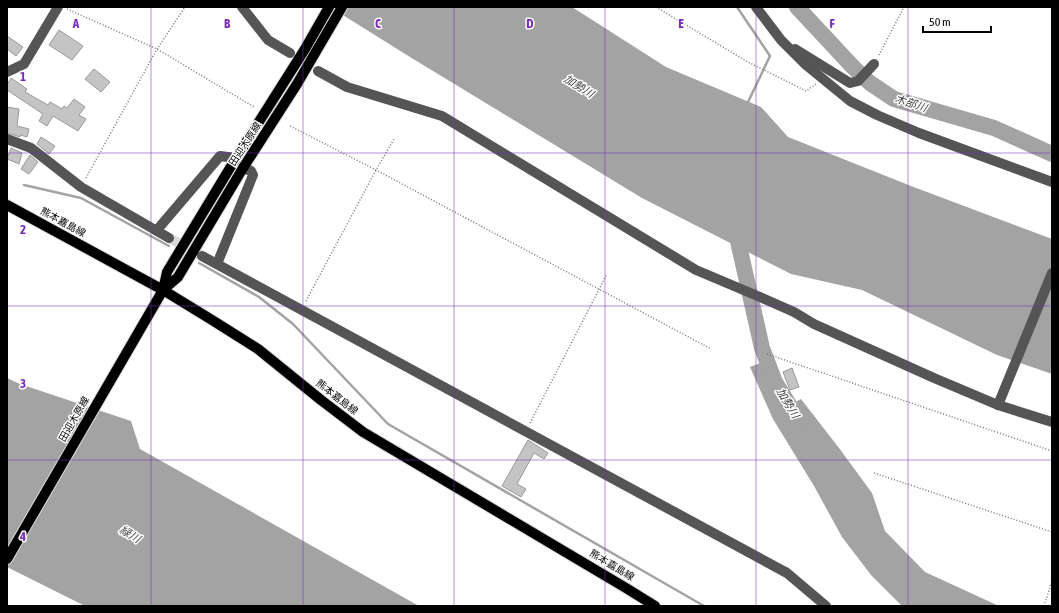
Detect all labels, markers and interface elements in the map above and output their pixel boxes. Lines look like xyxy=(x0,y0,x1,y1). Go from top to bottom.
scale bar xyxy=(923,8,991,34)
text: 50 m xyxy=(929,15,951,29)
text: A xyxy=(72,16,80,31)
text: B xyxy=(224,16,231,31)
text: C xyxy=(375,16,381,31)
text: D xyxy=(526,16,534,31)
text: E xyxy=(678,16,684,31)
text: F xyxy=(829,16,835,31)
text: 1 xyxy=(20,69,26,84)
water label: 加勢川 xyxy=(562,72,597,100)
water label: 木部川 xyxy=(893,92,929,114)
street label: 田迎木原線 xyxy=(227,120,263,168)
street label: 熊本嘉島線 xyxy=(38,205,88,239)
text: 2 xyxy=(20,222,26,237)
text: 3 xyxy=(20,376,26,391)
street label: 熊本嘉島線 xyxy=(314,377,360,417)
water label: 加勢川 xyxy=(774,386,802,421)
street label: 田迎木原線 xyxy=(57,395,91,443)
water label: 緑川 xyxy=(117,523,143,545)
text: 4 xyxy=(19,529,26,544)
street label: 熊本嘉島線 xyxy=(588,547,636,583)

